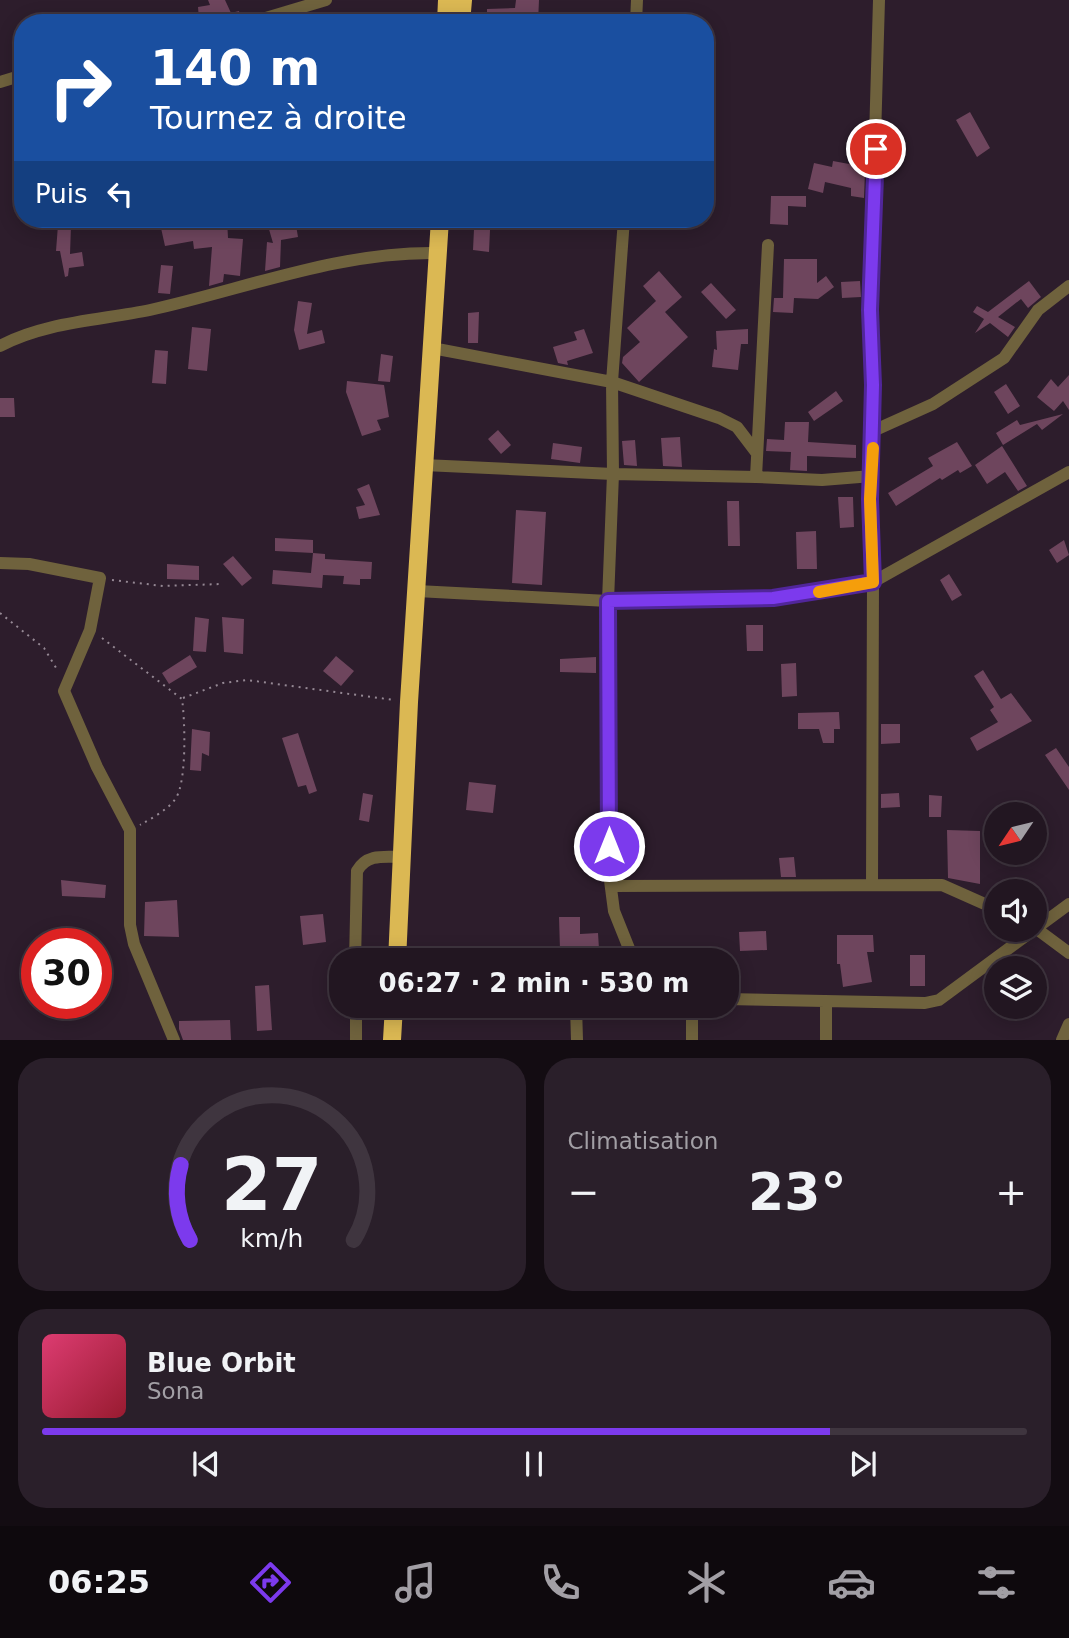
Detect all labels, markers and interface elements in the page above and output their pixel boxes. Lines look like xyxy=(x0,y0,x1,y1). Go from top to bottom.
text: 140 m xyxy=(150,40,320,97)
icon: right xyxy=(35,42,126,133)
text: Tournez à droite xyxy=(150,99,407,137)
pin xyxy=(846,119,906,179)
icon: arrive xyxy=(857,130,895,168)
icon: left xyxy=(101,175,139,213)
text: Puis xyxy=(35,179,87,209)
north arrow xyxy=(984,802,1046,864)
map controls xyxy=(984,802,1047,1019)
position arrow xyxy=(572,809,646,883)
button: sound xyxy=(984,879,1047,942)
speed limit sign: 30 xyxy=(21,928,112,1019)
button: layers xyxy=(984,956,1047,1019)
text: 06:27 · 2 min · 530 m xyxy=(379,968,689,998)
text: Climatisation xyxy=(568,1128,718,1154)
text: 27 xyxy=(221,1143,322,1228)
text: 23° xyxy=(748,1162,846,1222)
text: − xyxy=(568,1170,599,1214)
text: + xyxy=(995,1170,1027,1214)
text: km/h xyxy=(240,1224,303,1253)
text: Blue Orbit xyxy=(147,1348,296,1378)
text: Sona xyxy=(147,1378,204,1404)
icon: previous xyxy=(187,1445,225,1483)
icon: pause xyxy=(515,1445,553,1483)
icon: next xyxy=(844,1445,882,1483)
icon: directions xyxy=(246,1558,295,1607)
icon: music xyxy=(391,1558,440,1607)
icon: phone xyxy=(536,1558,585,1607)
icon: climate xyxy=(682,1558,731,1607)
icon: car xyxy=(827,1558,876,1607)
icon: filters xyxy=(972,1558,1021,1607)
text: 06:25 xyxy=(48,1563,150,1601)

